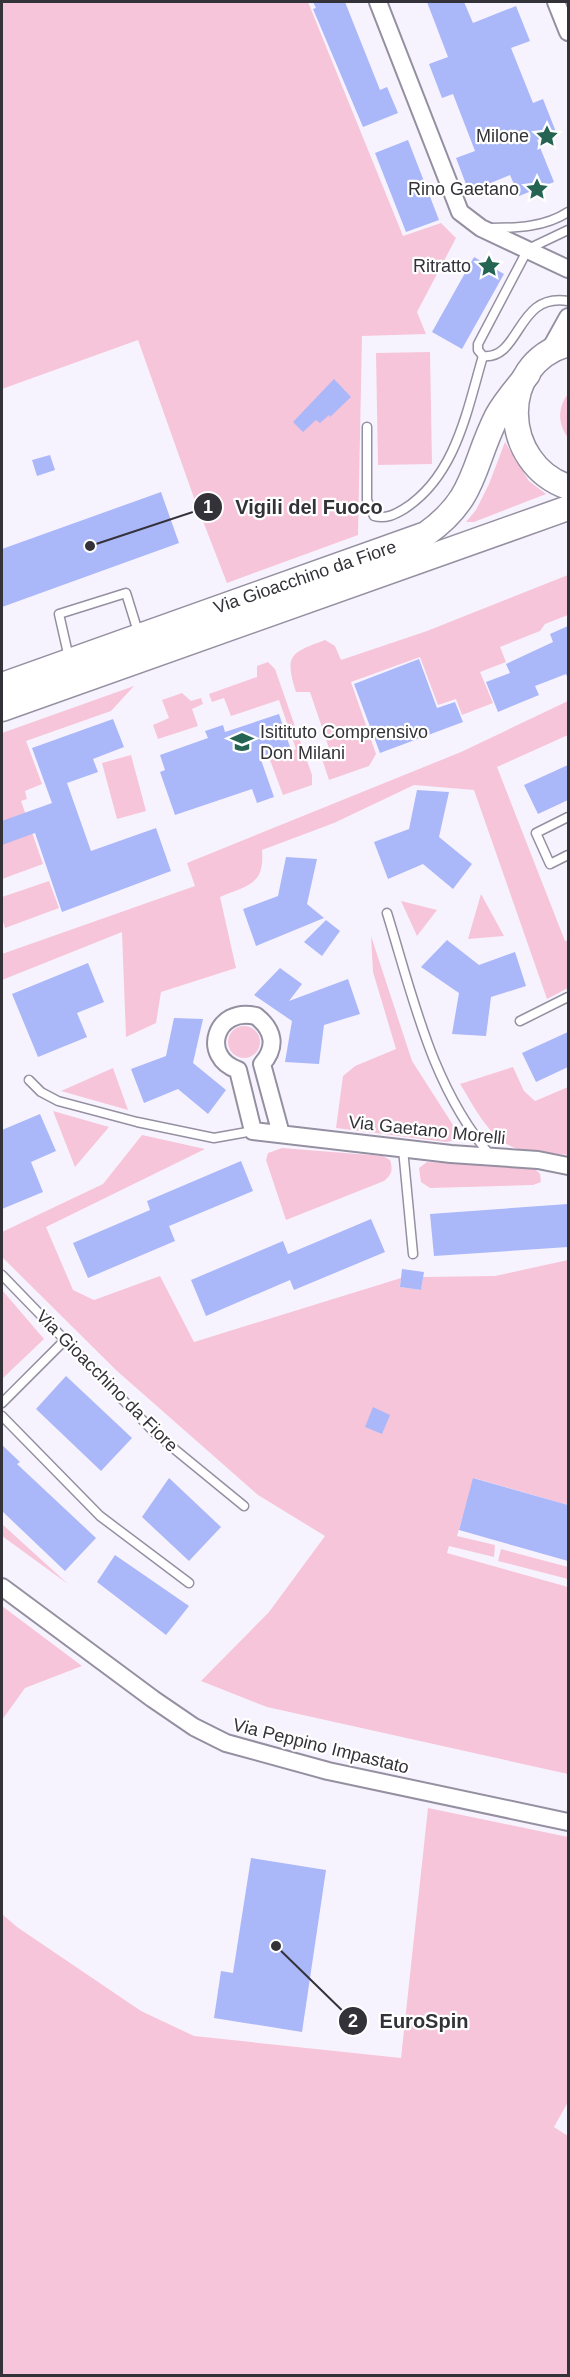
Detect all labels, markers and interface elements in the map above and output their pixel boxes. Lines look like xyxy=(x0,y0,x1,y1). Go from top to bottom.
place icon: Milone xyxy=(534,123,560,149)
place label: Milone xyxy=(476,126,529,146)
place icon: Rino Gaetano xyxy=(524,176,550,202)
place label: Rino Gaetano xyxy=(408,179,519,199)
place icon: Ritratto xyxy=(476,253,502,279)
place label: Ritratto xyxy=(413,256,471,276)
callout: Vigili del Fuoco xyxy=(193,488,394,526)
text: Vigili del Fuoco xyxy=(235,496,383,518)
text: 1 xyxy=(203,497,213,517)
street label: Via Gioacchino da Fiore xyxy=(211,536,399,618)
place label: Isitituto Comprensivo Don Milani xyxy=(260,722,428,763)
school or university icon: Isitituto Comprensivo Don Milani xyxy=(229,729,255,755)
street label: Via Gaetano Morelli xyxy=(348,1112,506,1148)
street label: Via Gioacchino da Fiore xyxy=(32,1306,182,1456)
street label: Via Peppino Impastato xyxy=(231,1714,411,1778)
callout: EuroSpin xyxy=(338,2002,481,2040)
text: EuroSpin xyxy=(380,2010,468,2032)
text: 2 xyxy=(348,2011,358,2031)

